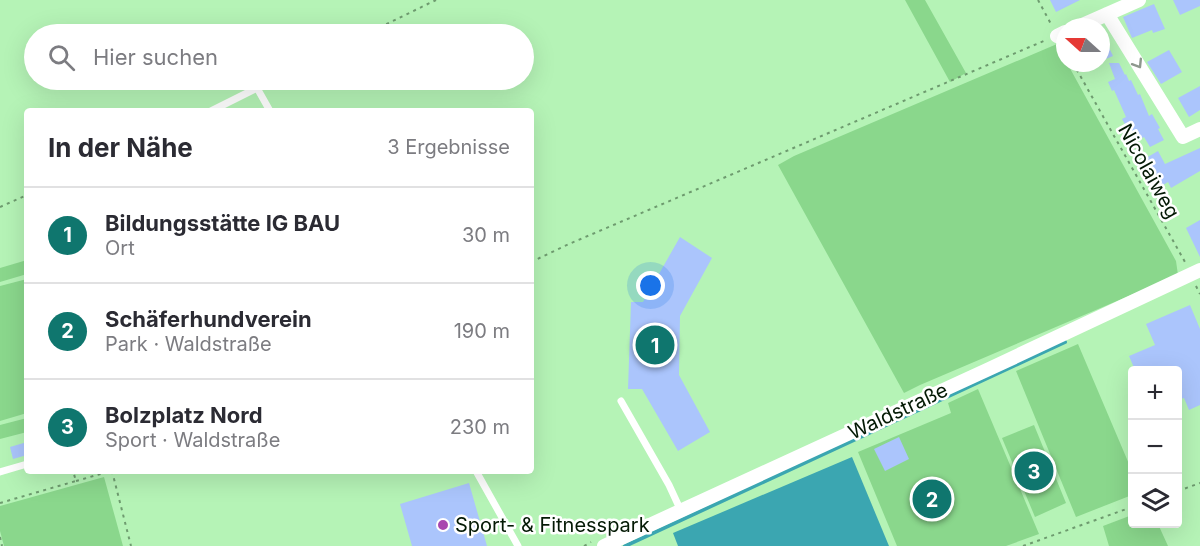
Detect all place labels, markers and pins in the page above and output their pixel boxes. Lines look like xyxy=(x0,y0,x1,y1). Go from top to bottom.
pin: 1 xyxy=(636,322,674,368)
pin: 3 xyxy=(1014,448,1054,494)
pin: 2 xyxy=(912,476,952,522)
place label: Sport- & Fitnesspark xyxy=(455,513,650,537)
marker: Sport- & Fitnesspark xyxy=(436,518,450,532)

